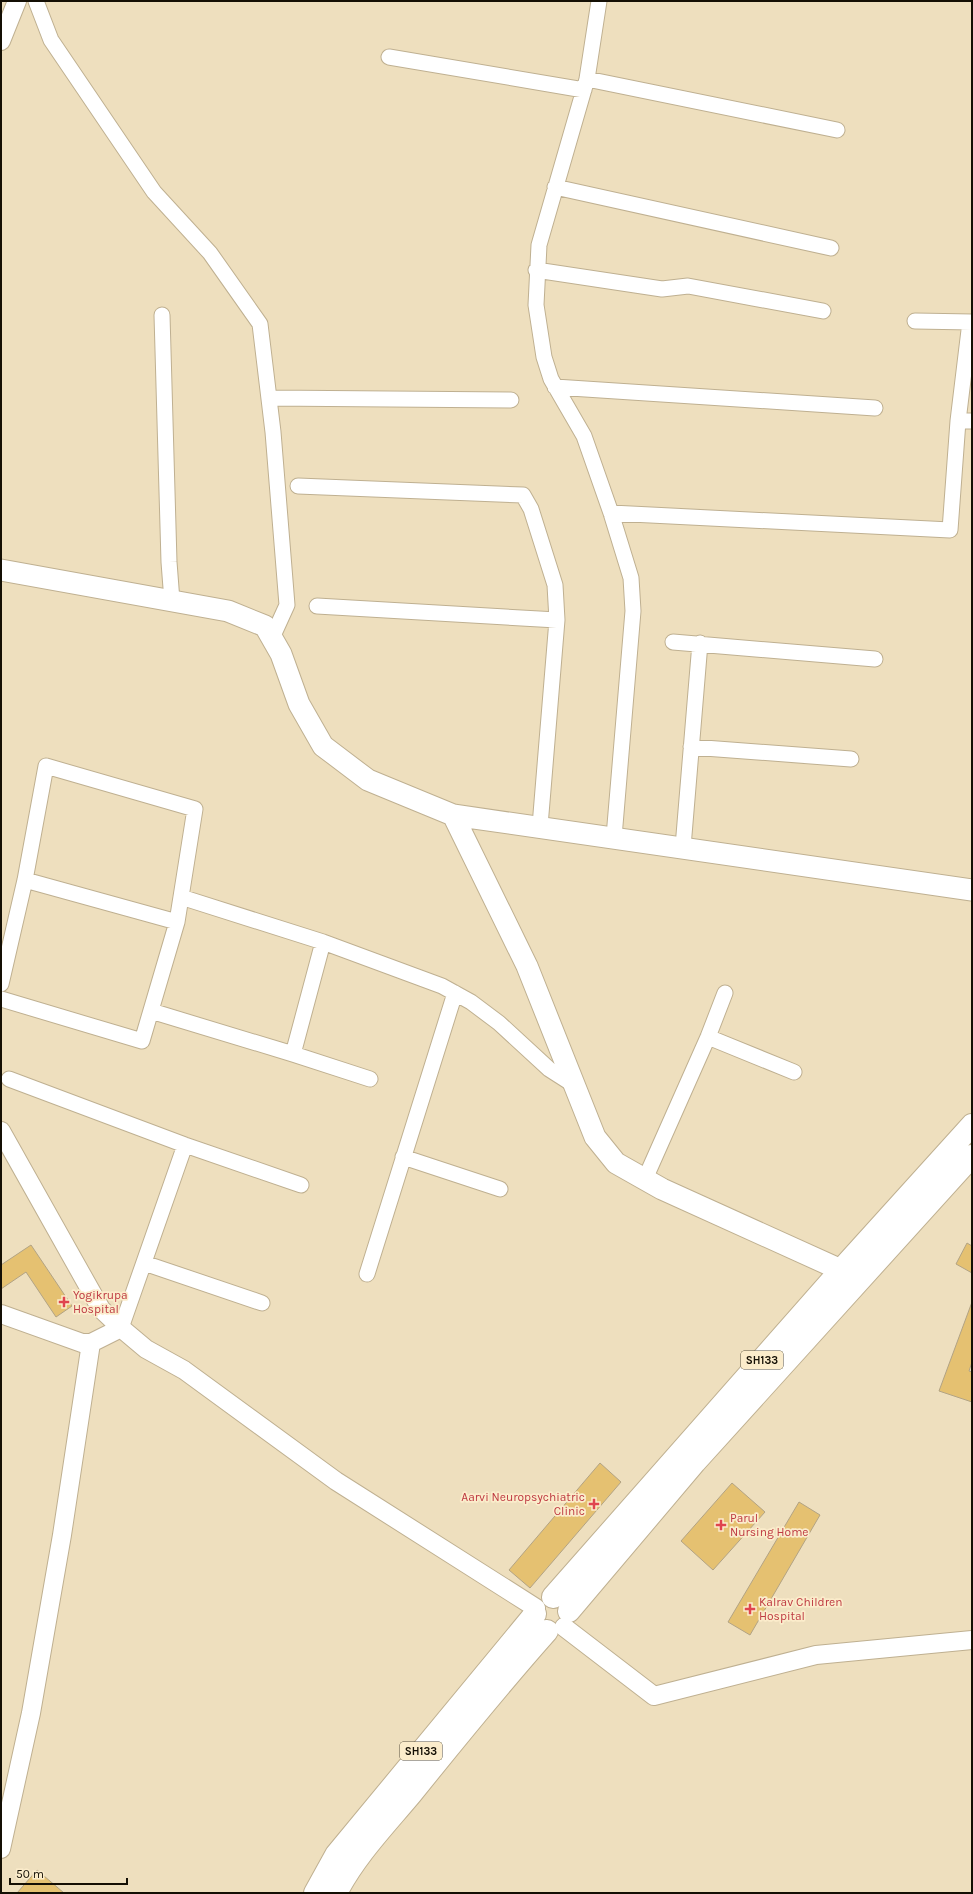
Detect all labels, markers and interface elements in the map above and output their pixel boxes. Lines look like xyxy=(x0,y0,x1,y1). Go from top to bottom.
place label: Yogikrupa Hospital xyxy=(73,1288,128,1316)
marker: Yogikrupa Hospital xyxy=(58,1296,70,1308)
road number: SH133 xyxy=(741,1351,783,1369)
place label: Aarvi Neuropsychiatric Clinic xyxy=(461,1490,585,1518)
marker: Aarvi Neuropsychiatric Clinic xyxy=(588,1498,600,1510)
place label: Parul Nursing Home xyxy=(730,1511,809,1539)
marker: Parul Nursing Home xyxy=(715,1519,727,1531)
place label: Kalrav Children Hospital xyxy=(759,1595,842,1623)
marker: Kalrav Children Hospital xyxy=(744,1603,756,1615)
road number: SH133 xyxy=(400,1742,442,1760)
scale bar xyxy=(10,1860,127,1886)
text: 50 m xyxy=(16,1867,44,1881)

